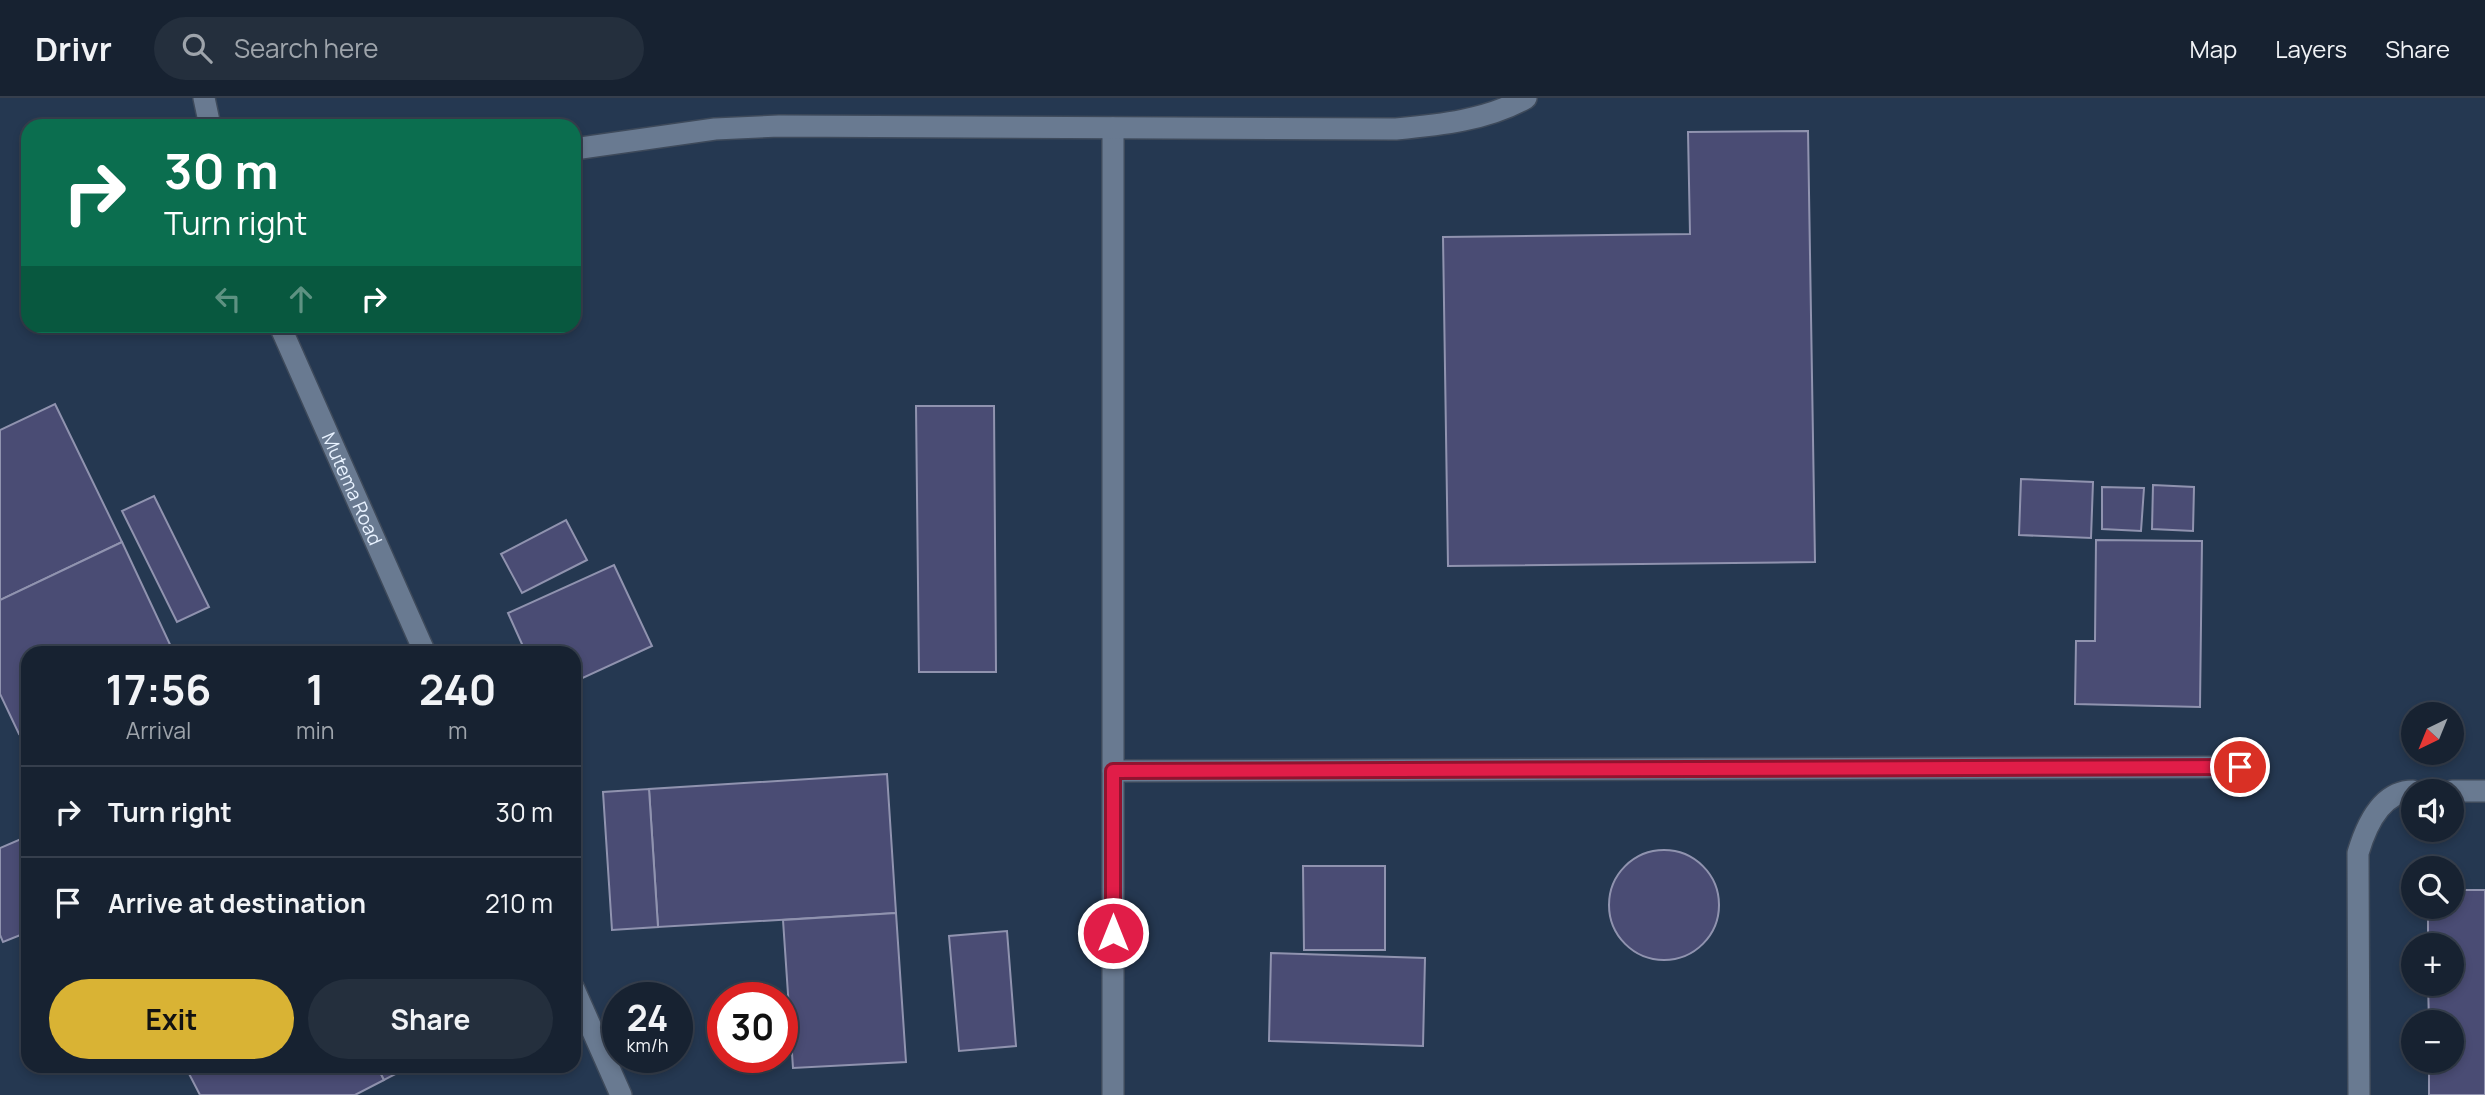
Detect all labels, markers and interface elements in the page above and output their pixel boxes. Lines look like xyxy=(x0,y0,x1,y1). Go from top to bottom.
search box xyxy=(154,17,644,80)
text: Drivr xyxy=(35,26,112,71)
icon: search xyxy=(178,29,216,67)
text: Search here xyxy=(234,30,378,66)
text: Map xyxy=(2190,32,2237,65)
text: Layers xyxy=(2275,32,2347,65)
text: Share xyxy=(2385,32,2450,65)
text: 30 m xyxy=(164,137,279,204)
icon: right xyxy=(49,147,140,238)
text: Turn right xyxy=(164,201,307,245)
icon: left xyxy=(209,280,247,318)
icon: ahead xyxy=(282,280,320,318)
icon: right xyxy=(355,280,393,318)
street label: Mutema Road xyxy=(316,428,389,549)
text: 17:56 xyxy=(106,660,211,718)
text: 1 xyxy=(306,660,324,718)
text: 240 xyxy=(419,660,496,718)
north arrow xyxy=(2401,702,2464,765)
map controls xyxy=(2401,702,2464,1073)
text: Arrival xyxy=(126,714,191,746)
text: min xyxy=(296,714,335,746)
text: m xyxy=(448,714,467,746)
pin xyxy=(2210,737,2270,797)
icon: arrive xyxy=(2221,748,2259,786)
button: sound xyxy=(2401,779,2464,842)
icon: right xyxy=(49,793,87,831)
text: Turn right xyxy=(108,794,232,830)
text: 30 m xyxy=(496,794,553,830)
button: search xyxy=(2401,856,2464,919)
icon: arrive xyxy=(49,884,87,922)
text: Arrive at destination xyxy=(108,885,366,921)
text: 210 m xyxy=(485,885,553,921)
position arrow xyxy=(1076,896,1150,970)
button: + xyxy=(2401,933,2464,996)
button: Exit xyxy=(49,979,294,1059)
button: Share xyxy=(308,979,553,1059)
speed limit sign: 30 xyxy=(707,982,798,1073)
text: 24 xyxy=(627,994,668,1042)
button: − xyxy=(2401,1010,2464,1073)
text: km/h xyxy=(627,1033,668,1057)

